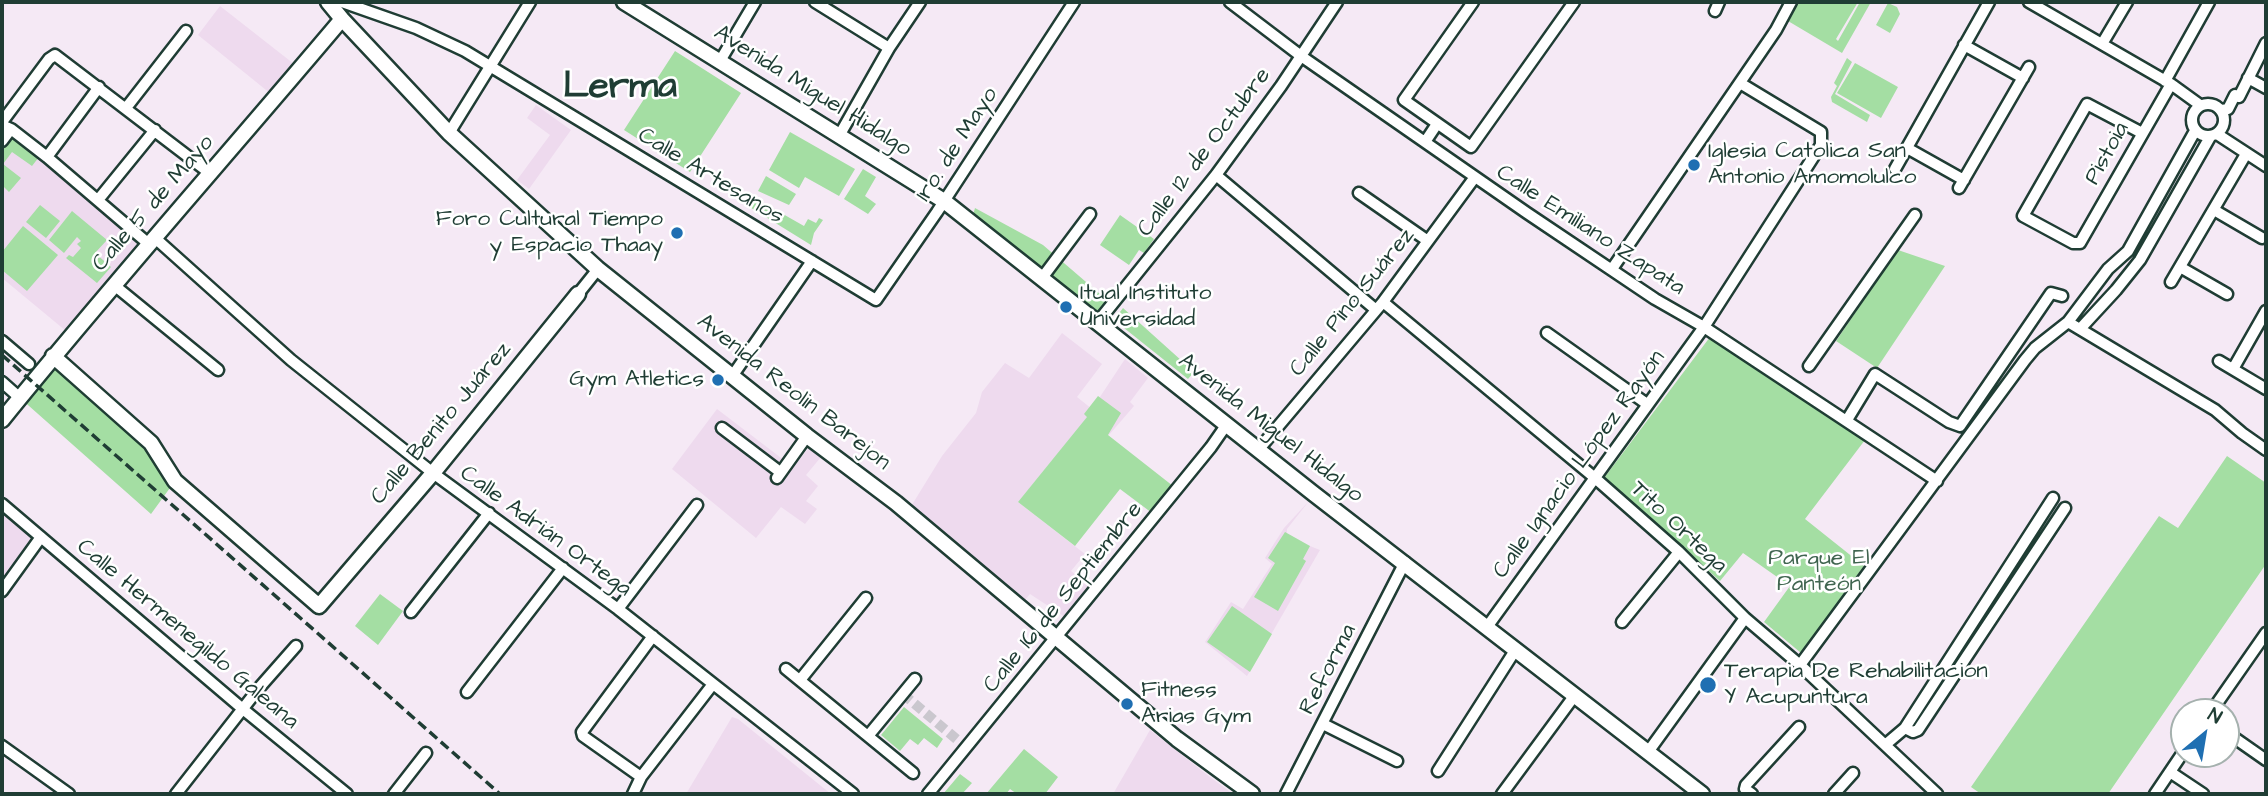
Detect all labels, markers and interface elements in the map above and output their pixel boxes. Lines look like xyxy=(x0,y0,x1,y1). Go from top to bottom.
street label: Avenida Miguel Hidalgo xyxy=(708,20,916,164)
street label: Calle 12 de Octubre xyxy=(1132,63,1278,243)
district label: Lerma xyxy=(563,67,677,111)
street label: 1ro. de Mayo xyxy=(911,83,1005,207)
street label: Pistoia xyxy=(2080,118,2136,190)
street label: Calle Artesanos xyxy=(632,123,788,231)
street label: Calle 5 de Mayo xyxy=(87,130,221,278)
place label: Iglesia Catolica San Antonio Amomolulco xyxy=(1708,138,1916,192)
marker: Iglesia Catolica San Antonio Amomolulco xyxy=(1686,157,1702,173)
street label: Calle Emiliano Zapata xyxy=(1490,160,1690,302)
place label: Foro Cultural Tiempo y Espacio Thaay xyxy=(436,206,663,260)
street label: Calle Pino Suárez xyxy=(1285,223,1421,383)
marker: Foro Cultural Tiempo y Espacio Thaay xyxy=(669,225,685,241)
place label: Itual Instituto Universidad xyxy=(1080,280,1212,334)
marker: Itual Instituto Universidad xyxy=(1058,299,1074,315)
street label: Avenida Reolin Barejon xyxy=(691,309,895,477)
street label: Calle Benito Juárez xyxy=(366,337,518,511)
street label: Calle Ignacio López Rayón xyxy=(1488,345,1672,585)
street label: Avenida Miguel Hidalgo xyxy=(1172,348,1368,510)
place label: Gym Atletics xyxy=(569,366,704,394)
marker: Gym Atletics xyxy=(710,372,726,388)
street label: Calle Adrián Ortega xyxy=(454,460,636,604)
street label: Tito Ortega xyxy=(1624,476,1732,580)
street label: Calle 16 de Septiembre xyxy=(978,497,1150,699)
street label: Calle Hermenegildo Galeana xyxy=(70,534,304,736)
park label: Parque El Panteón xyxy=(1768,545,1870,599)
street label: Reforma xyxy=(1295,620,1363,720)
place label: Terapia De Rehabilitacion Y Acupuntura xyxy=(1724,658,1988,712)
marker: Terapia De Rehabilitacion Y Acupuntura xyxy=(1698,675,1718,695)
place label: Fitness Arias Gym xyxy=(1141,677,1251,731)
marker: Fitness Arias Gym xyxy=(1119,696,1135,712)
north arrow xyxy=(2170,698,2240,768)
text: N xyxy=(2203,701,2227,731)

